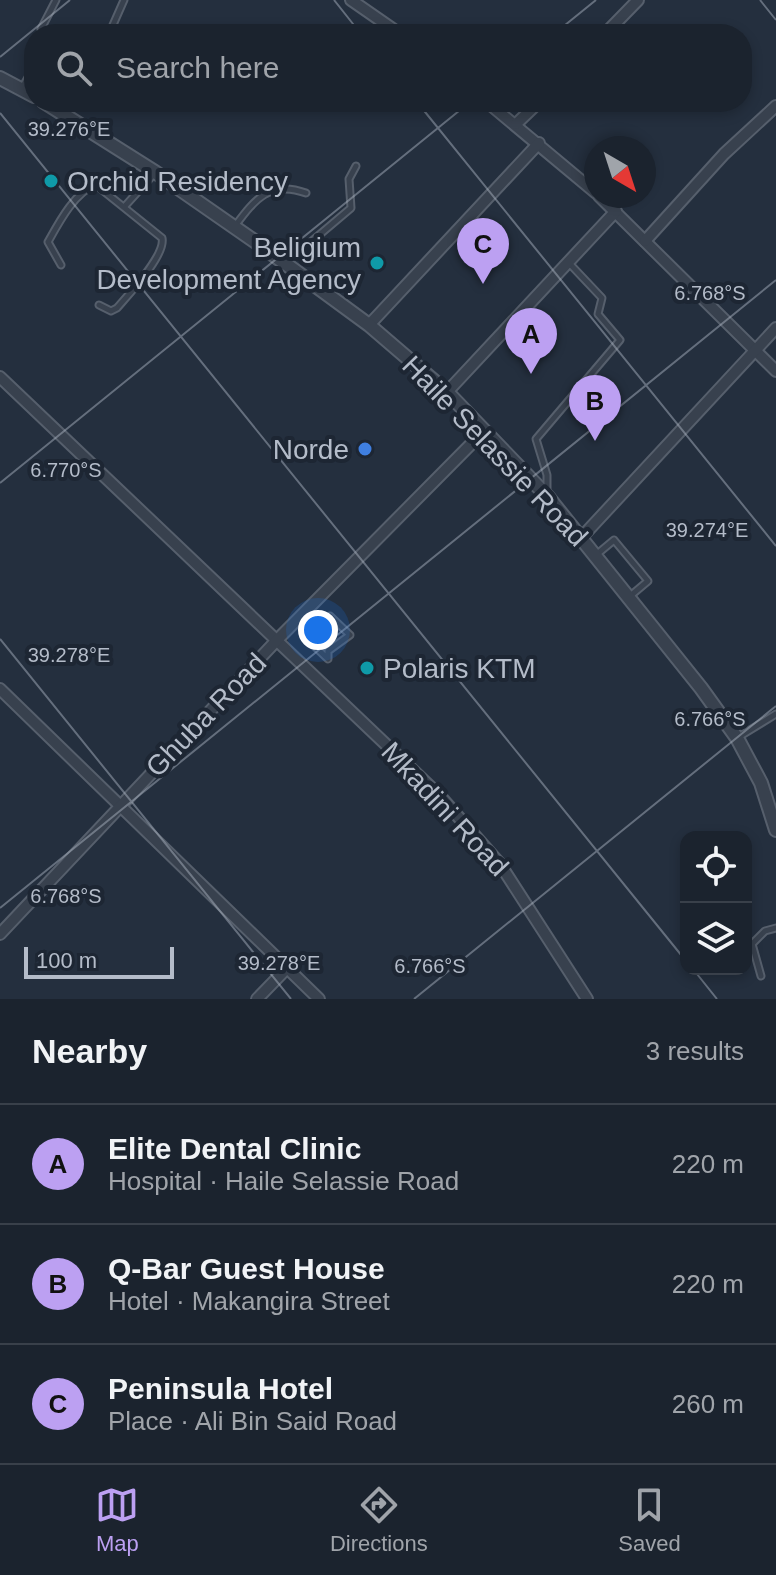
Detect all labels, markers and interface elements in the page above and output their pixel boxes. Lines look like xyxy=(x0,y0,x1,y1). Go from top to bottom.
search box xyxy=(24,24,752,112)
icon: search xyxy=(52,46,96,90)
text: Search here xyxy=(116,51,279,84)
text: 39.276°E xyxy=(28,118,110,140)
north arrow xyxy=(584,136,656,208)
place label: Orchid Residency xyxy=(67,166,288,197)
marker: Orchid Residency xyxy=(42,172,60,190)
pin: C xyxy=(457,218,509,284)
place label: Beligium Development Agency xyxy=(96,232,361,295)
marker: Beligium Development Agency xyxy=(368,254,386,272)
text: 6.768°S xyxy=(674,282,746,304)
pin: A xyxy=(505,308,557,374)
street label: Haile Selassie Road xyxy=(396,350,594,552)
pin: B xyxy=(569,375,621,441)
place label: Norde xyxy=(273,434,349,465)
marker: Norde xyxy=(356,440,374,458)
text: 6.770°S xyxy=(30,459,102,481)
text: 39.274°E xyxy=(666,519,748,541)
your location xyxy=(298,610,338,650)
text: 39.278°E xyxy=(28,644,110,666)
street label: Ghuba Road xyxy=(140,647,272,783)
place label: Polaris KTM xyxy=(383,653,535,684)
marker: Polaris KTM xyxy=(358,659,376,677)
text: 6.766°S xyxy=(674,708,746,730)
street label: Mkadini Road xyxy=(375,736,515,882)
map controls xyxy=(680,831,752,975)
button: locate xyxy=(680,831,752,903)
text: 6.768°S xyxy=(30,885,102,907)
button: layers xyxy=(680,903,752,975)
scale bar xyxy=(24,943,174,979)
text: 100 m xyxy=(36,948,97,973)
text: 39.278°E xyxy=(238,952,320,974)
text: 6.766°S xyxy=(394,955,466,977)
text: Nearby xyxy=(32,1032,147,1070)
text: 3 results xyxy=(646,1036,744,1066)
text: Elite Dental Clinic xyxy=(108,1132,361,1165)
text: A xyxy=(49,1149,67,1179)
text: 220 m xyxy=(672,1149,744,1179)
text: Hospital · Haile Selassie Road xyxy=(108,1166,459,1196)
text: Q-Bar Guest House xyxy=(108,1252,385,1285)
text: B xyxy=(49,1269,67,1299)
text: 220 m xyxy=(672,1269,744,1299)
text: Hotel · Makangira Street xyxy=(108,1286,390,1316)
text: Peninsula Hotel xyxy=(108,1372,333,1405)
text: C xyxy=(49,1389,67,1419)
text: 260 m xyxy=(672,1389,744,1419)
text: Place · Ali Bin Said Road xyxy=(108,1406,397,1436)
tab: Map xyxy=(95,1483,139,1557)
tab: Directions xyxy=(330,1483,428,1557)
tab: Saved xyxy=(618,1483,681,1557)

